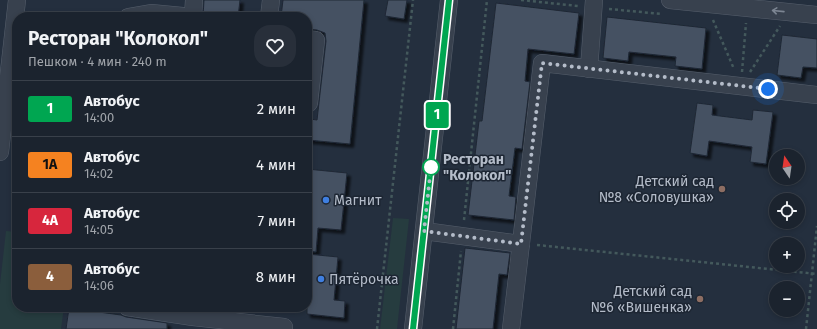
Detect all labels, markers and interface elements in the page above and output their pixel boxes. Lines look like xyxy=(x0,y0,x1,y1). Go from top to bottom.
one-way arrow xyxy=(772,8,785,15)
button: heart xyxy=(254,25,296,67)
text: Ресторан "Колокол" xyxy=(28,27,208,50)
text: Пешком · 4 мин · 240 m xyxy=(28,54,167,69)
your location xyxy=(758,79,778,99)
text: Автобус xyxy=(84,92,140,110)
text: 1 xyxy=(47,100,53,117)
text: 2 мин xyxy=(257,100,296,118)
line badge: 1 xyxy=(424,102,450,128)
text: 1 xyxy=(434,106,440,123)
text: 14:00 xyxy=(84,110,114,125)
text: Автобус xyxy=(84,148,140,166)
north arrow xyxy=(769,149,805,185)
map controls xyxy=(769,149,805,317)
place label: Ресторан "Колокол" xyxy=(443,151,511,184)
text: 1А xyxy=(43,156,57,173)
text: 4 мин xyxy=(256,156,296,174)
marker: Ресторан "Колокол" xyxy=(422,158,440,176)
text: 14:02 xyxy=(84,166,113,181)
place label: Детский сад №8 «Соловушка» xyxy=(599,173,714,206)
marker: Детский сад №8 «Соловушка» xyxy=(717,184,727,194)
place label: Магнит xyxy=(334,192,382,209)
button: locate xyxy=(769,193,805,229)
marker: Магнит xyxy=(321,195,331,205)
text: Автобус xyxy=(84,204,140,222)
text: 4А xyxy=(42,212,58,229)
text: 7 мин xyxy=(257,212,296,230)
text: 14:05 xyxy=(84,222,113,237)
button: + xyxy=(769,237,805,273)
text: Автобус xyxy=(84,260,140,278)
text: 4 xyxy=(46,268,54,285)
text: 8 мин xyxy=(256,268,296,286)
place label: Пятёрочка xyxy=(329,271,399,288)
marker: Пятёрочка xyxy=(316,274,326,284)
text: 14:06 xyxy=(84,278,114,293)
button: − xyxy=(769,281,805,317)
place label: Детский сад №6 «Вишенка» xyxy=(590,283,692,316)
marker: Детский сад №6 «Вишенка» xyxy=(695,294,705,304)

